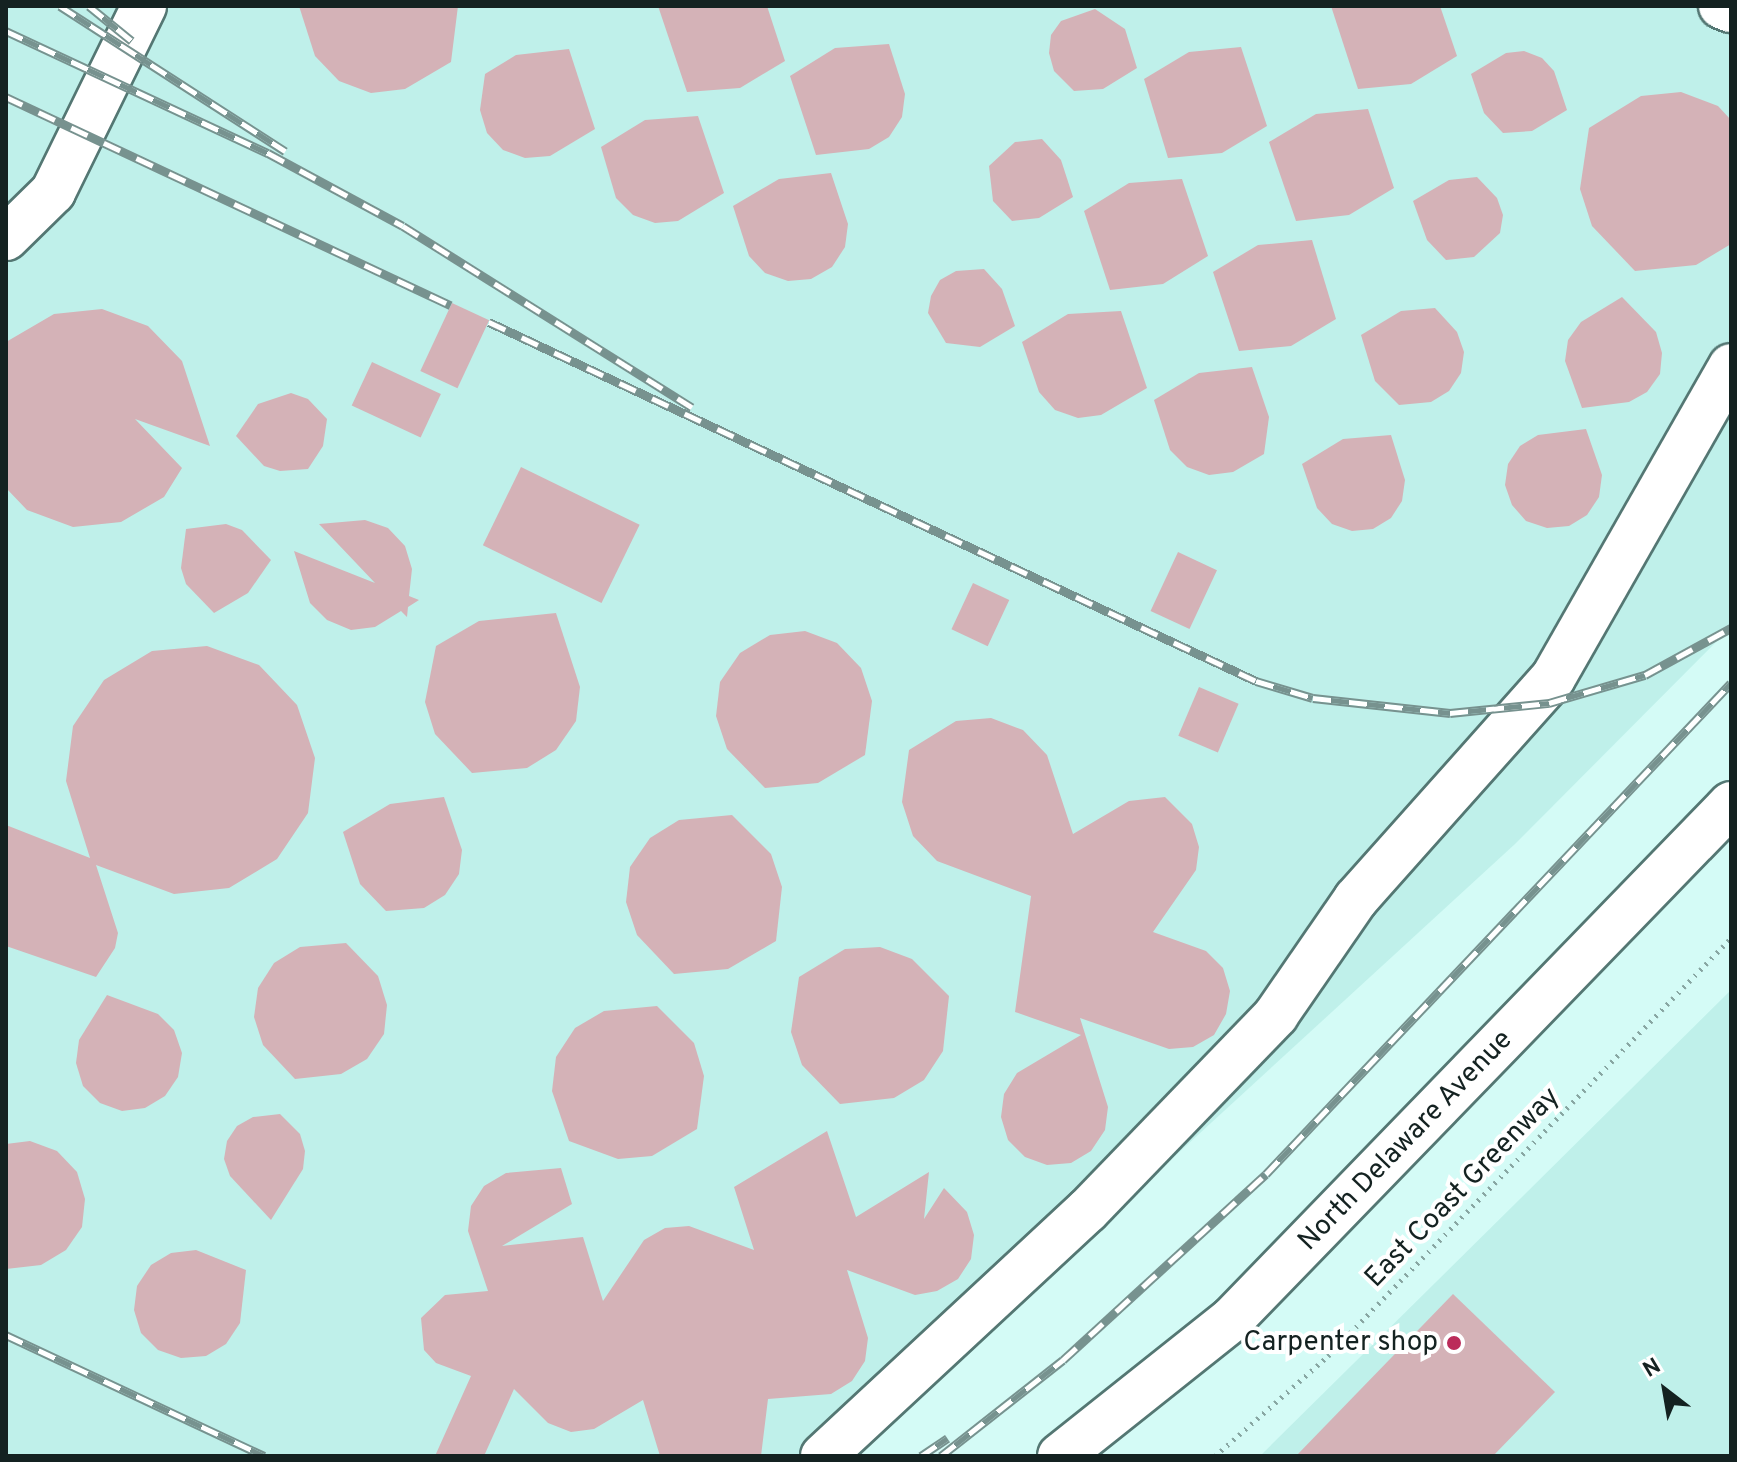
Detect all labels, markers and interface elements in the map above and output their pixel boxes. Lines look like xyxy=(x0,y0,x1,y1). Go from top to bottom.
street label: North Delaware Avenue xyxy=(1291,1023,1521,1259)
street label: East Coast Greenway xyxy=(1359,1081,1567,1295)
place label: Carpenter shop xyxy=(1243,1326,1438,1360)
marker: Carpenter shop xyxy=(1445,1334,1463,1352)
north arrow xyxy=(1625,1350,1705,1430)
text: N xyxy=(1639,1353,1666,1385)

